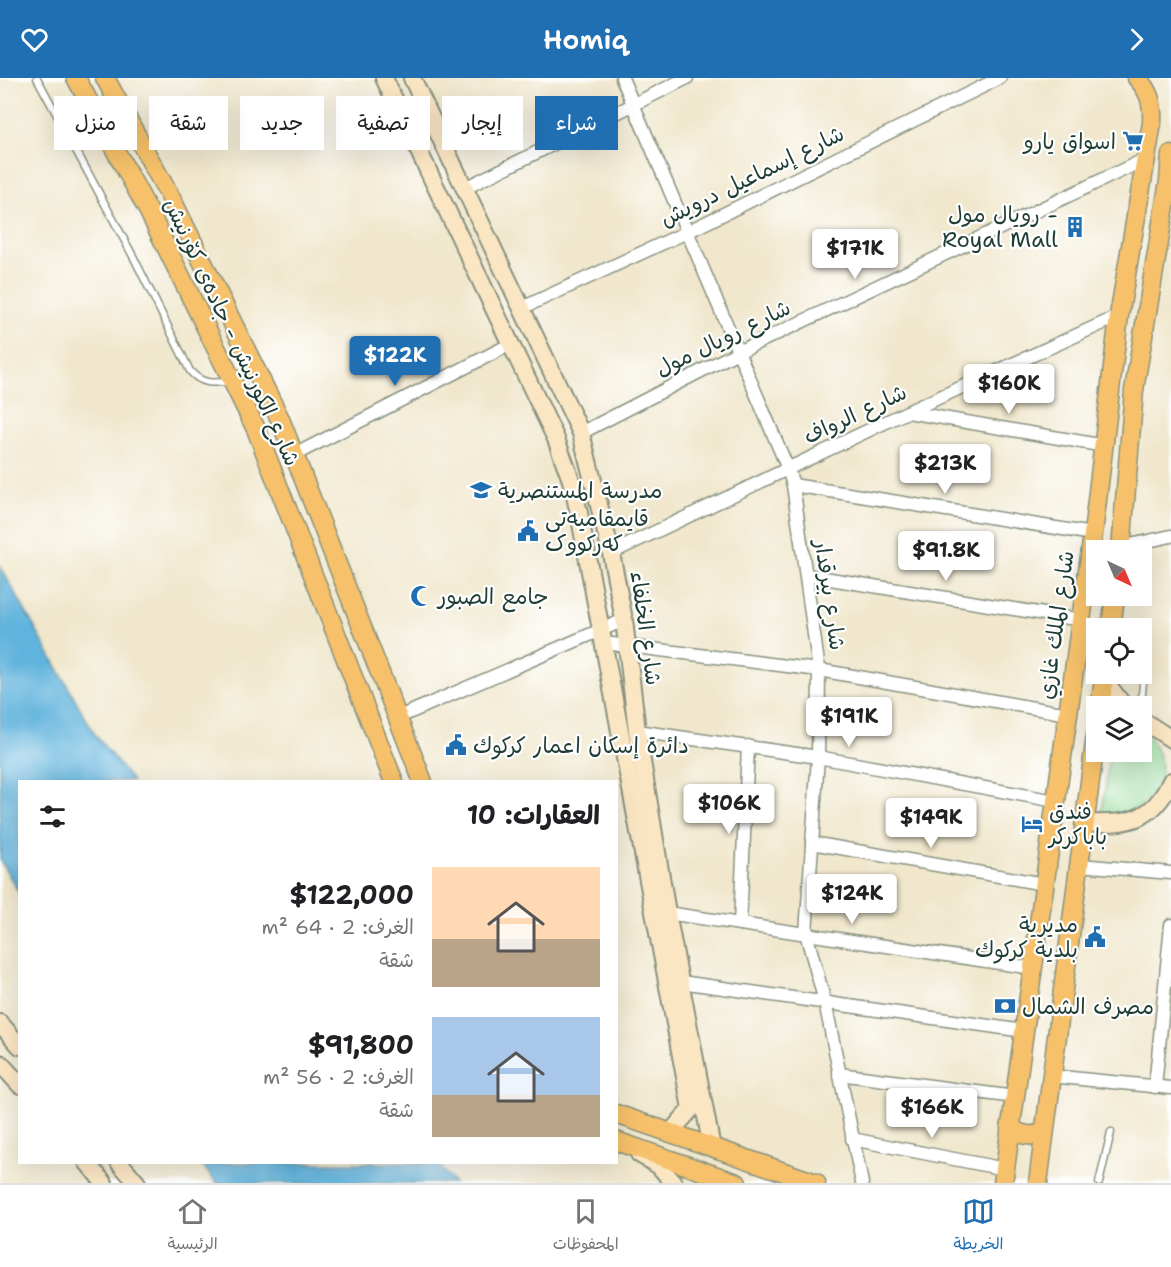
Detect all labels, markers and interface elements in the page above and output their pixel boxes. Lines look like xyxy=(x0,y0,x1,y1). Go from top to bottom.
text: Homiq xyxy=(543,21,628,58)
icon: heart xyxy=(18,23,51,56)
icon: forward xyxy=(1120,23,1153,56)
chip: منزل xyxy=(54,96,137,150)
chip: شقة xyxy=(149,96,228,150)
chip: جديد xyxy=(240,96,324,150)
chip: تصفية xyxy=(336,96,430,150)
chip: إيجار xyxy=(442,96,523,150)
chip: شراء xyxy=(535,96,618,150)
street label: شارع إسماعيل درويش xyxy=(655,119,849,234)
place label: اسواق يارو xyxy=(1022,127,1116,156)
supermarket icon: اسواق يارو xyxy=(1121,129,1145,153)
street label: شارع الكورنيش - جادەی کۆرنیش xyxy=(156,193,307,471)
place label: رويال مول - Royal Mall xyxy=(942,200,1058,254)
building icon: رويال مول - Royal Mall xyxy=(1063,215,1087,239)
pin: $171K xyxy=(813,229,897,280)
text: $171K xyxy=(826,235,884,261)
street label: شارع رويال مول xyxy=(651,293,796,384)
pin: $122K xyxy=(353,336,437,387)
text: $122K xyxy=(364,342,426,368)
pin: $160K xyxy=(967,364,1051,415)
text: $160K xyxy=(977,370,1041,396)
street label: شارع الرواف xyxy=(799,377,912,451)
pin: $213K xyxy=(903,444,987,495)
text: $213K xyxy=(914,450,976,476)
place label: مدرسة المستنصرية xyxy=(498,476,663,505)
school or university icon: مدرسة المستنصرية xyxy=(469,478,493,502)
place label: قایمقامیەتی کەرکووک xyxy=(545,504,649,558)
public building icon: قایمقامیەتی کەرکووک xyxy=(516,519,540,543)
pin: $91.8K xyxy=(897,531,995,582)
street label: شارع بيرقدار xyxy=(807,536,852,652)
text: $91.8K xyxy=(912,537,980,563)
north arrow xyxy=(1086,540,1152,606)
map controls xyxy=(1086,540,1152,762)
street label: شارع الملك غازي xyxy=(1031,549,1083,701)
street label: شارع الخلفاء xyxy=(623,569,668,687)
place label: جامع الصبور xyxy=(436,582,549,613)
mosque icon: جامع الصبور xyxy=(409,584,433,608)
button: locate xyxy=(1086,618,1152,684)
button: layers xyxy=(1086,696,1152,762)
pin: $191K xyxy=(807,697,891,748)
text: $191K xyxy=(820,703,878,729)
place label: دائرة إسكان اعمار كركوك xyxy=(473,731,689,760)
public building icon: دائرة إسكان اعمار كركوك xyxy=(444,733,468,757)
pin: $106K xyxy=(687,784,771,835)
text: $106K xyxy=(697,790,761,816)
text: العقارات: 10 xyxy=(467,797,600,832)
place label: فندق باباكركر xyxy=(1047,797,1107,851)
pin: $149K xyxy=(889,798,973,849)
icon: filters xyxy=(36,800,69,833)
text: $149K xyxy=(900,804,962,830)
hotel icon: فندق باباكركر xyxy=(1020,812,1044,836)
pin: $124K xyxy=(810,874,894,925)
text: $122,000 xyxy=(289,877,414,912)
text: $124K xyxy=(821,880,883,906)
icon: home xyxy=(480,891,552,963)
place label: مديرية بلدية كركوك xyxy=(975,910,1078,964)
text: الغرف: 2 · 64 m² xyxy=(262,914,414,940)
public building icon: مديرية بلدية كركوك xyxy=(1083,925,1107,949)
text: شقة xyxy=(379,947,414,973)
place label: مصرف الشمال xyxy=(1022,992,1154,1021)
bank icon: مصرف الشمال xyxy=(993,994,1017,1018)
text: $91,800 xyxy=(308,1027,414,1062)
icon: home xyxy=(480,1041,552,1113)
text: الغرف: 2 · 56 m² xyxy=(263,1064,414,1090)
pin: $166K xyxy=(890,1088,974,1139)
text: $166K xyxy=(900,1094,964,1120)
text: شقة xyxy=(379,1097,414,1123)
tab: الرئيسية xyxy=(168,1195,218,1258)
tab: المحفوظات xyxy=(553,1195,619,1258)
tab: الخريطة xyxy=(954,1195,1004,1258)

